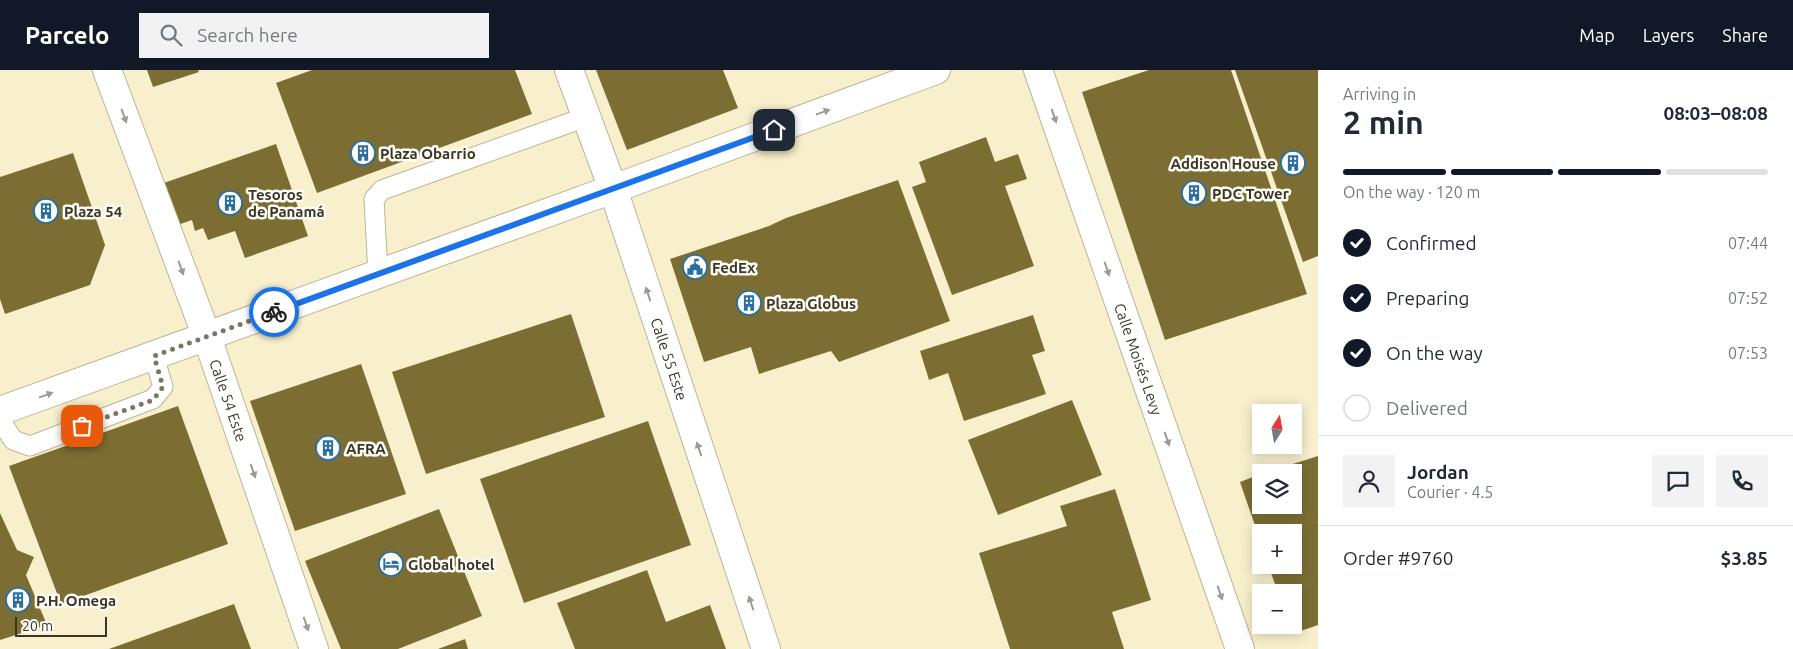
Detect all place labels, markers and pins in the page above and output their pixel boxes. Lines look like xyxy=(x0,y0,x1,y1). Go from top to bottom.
pin xyxy=(753,109,795,151)
building icon: Plaza Obarrio xyxy=(350,140,376,166)
place label: Plaza Obarrio xyxy=(380,145,476,162)
building icon: Addison House xyxy=(1280,150,1306,176)
place label: Addison House xyxy=(1171,155,1276,172)
building icon: PDC Tower xyxy=(1181,180,1207,206)
place label: PDC Tower xyxy=(1212,185,1290,202)
place label: Tesoros de Panamá xyxy=(248,186,325,220)
building icon: Tesoros de Panamá xyxy=(217,190,243,216)
building icon: Plaza 54 xyxy=(33,198,59,224)
place label: Plaza 54 xyxy=(64,203,122,220)
public building icon: FedEx xyxy=(682,254,708,280)
place label: FedEx xyxy=(712,259,755,276)
building icon: Plaza Globus xyxy=(736,290,762,316)
place label: Plaza Globus xyxy=(766,295,856,312)
pin xyxy=(61,405,103,447)
building icon: AFRA xyxy=(315,435,341,461)
place label: AFRA xyxy=(346,440,386,457)
hotel icon: Global hotel xyxy=(378,551,404,577)
place label: Global hotel xyxy=(408,556,495,573)
building icon: P.H. Omega xyxy=(5,587,31,613)
place label: P.H. Omega xyxy=(36,592,116,609)

